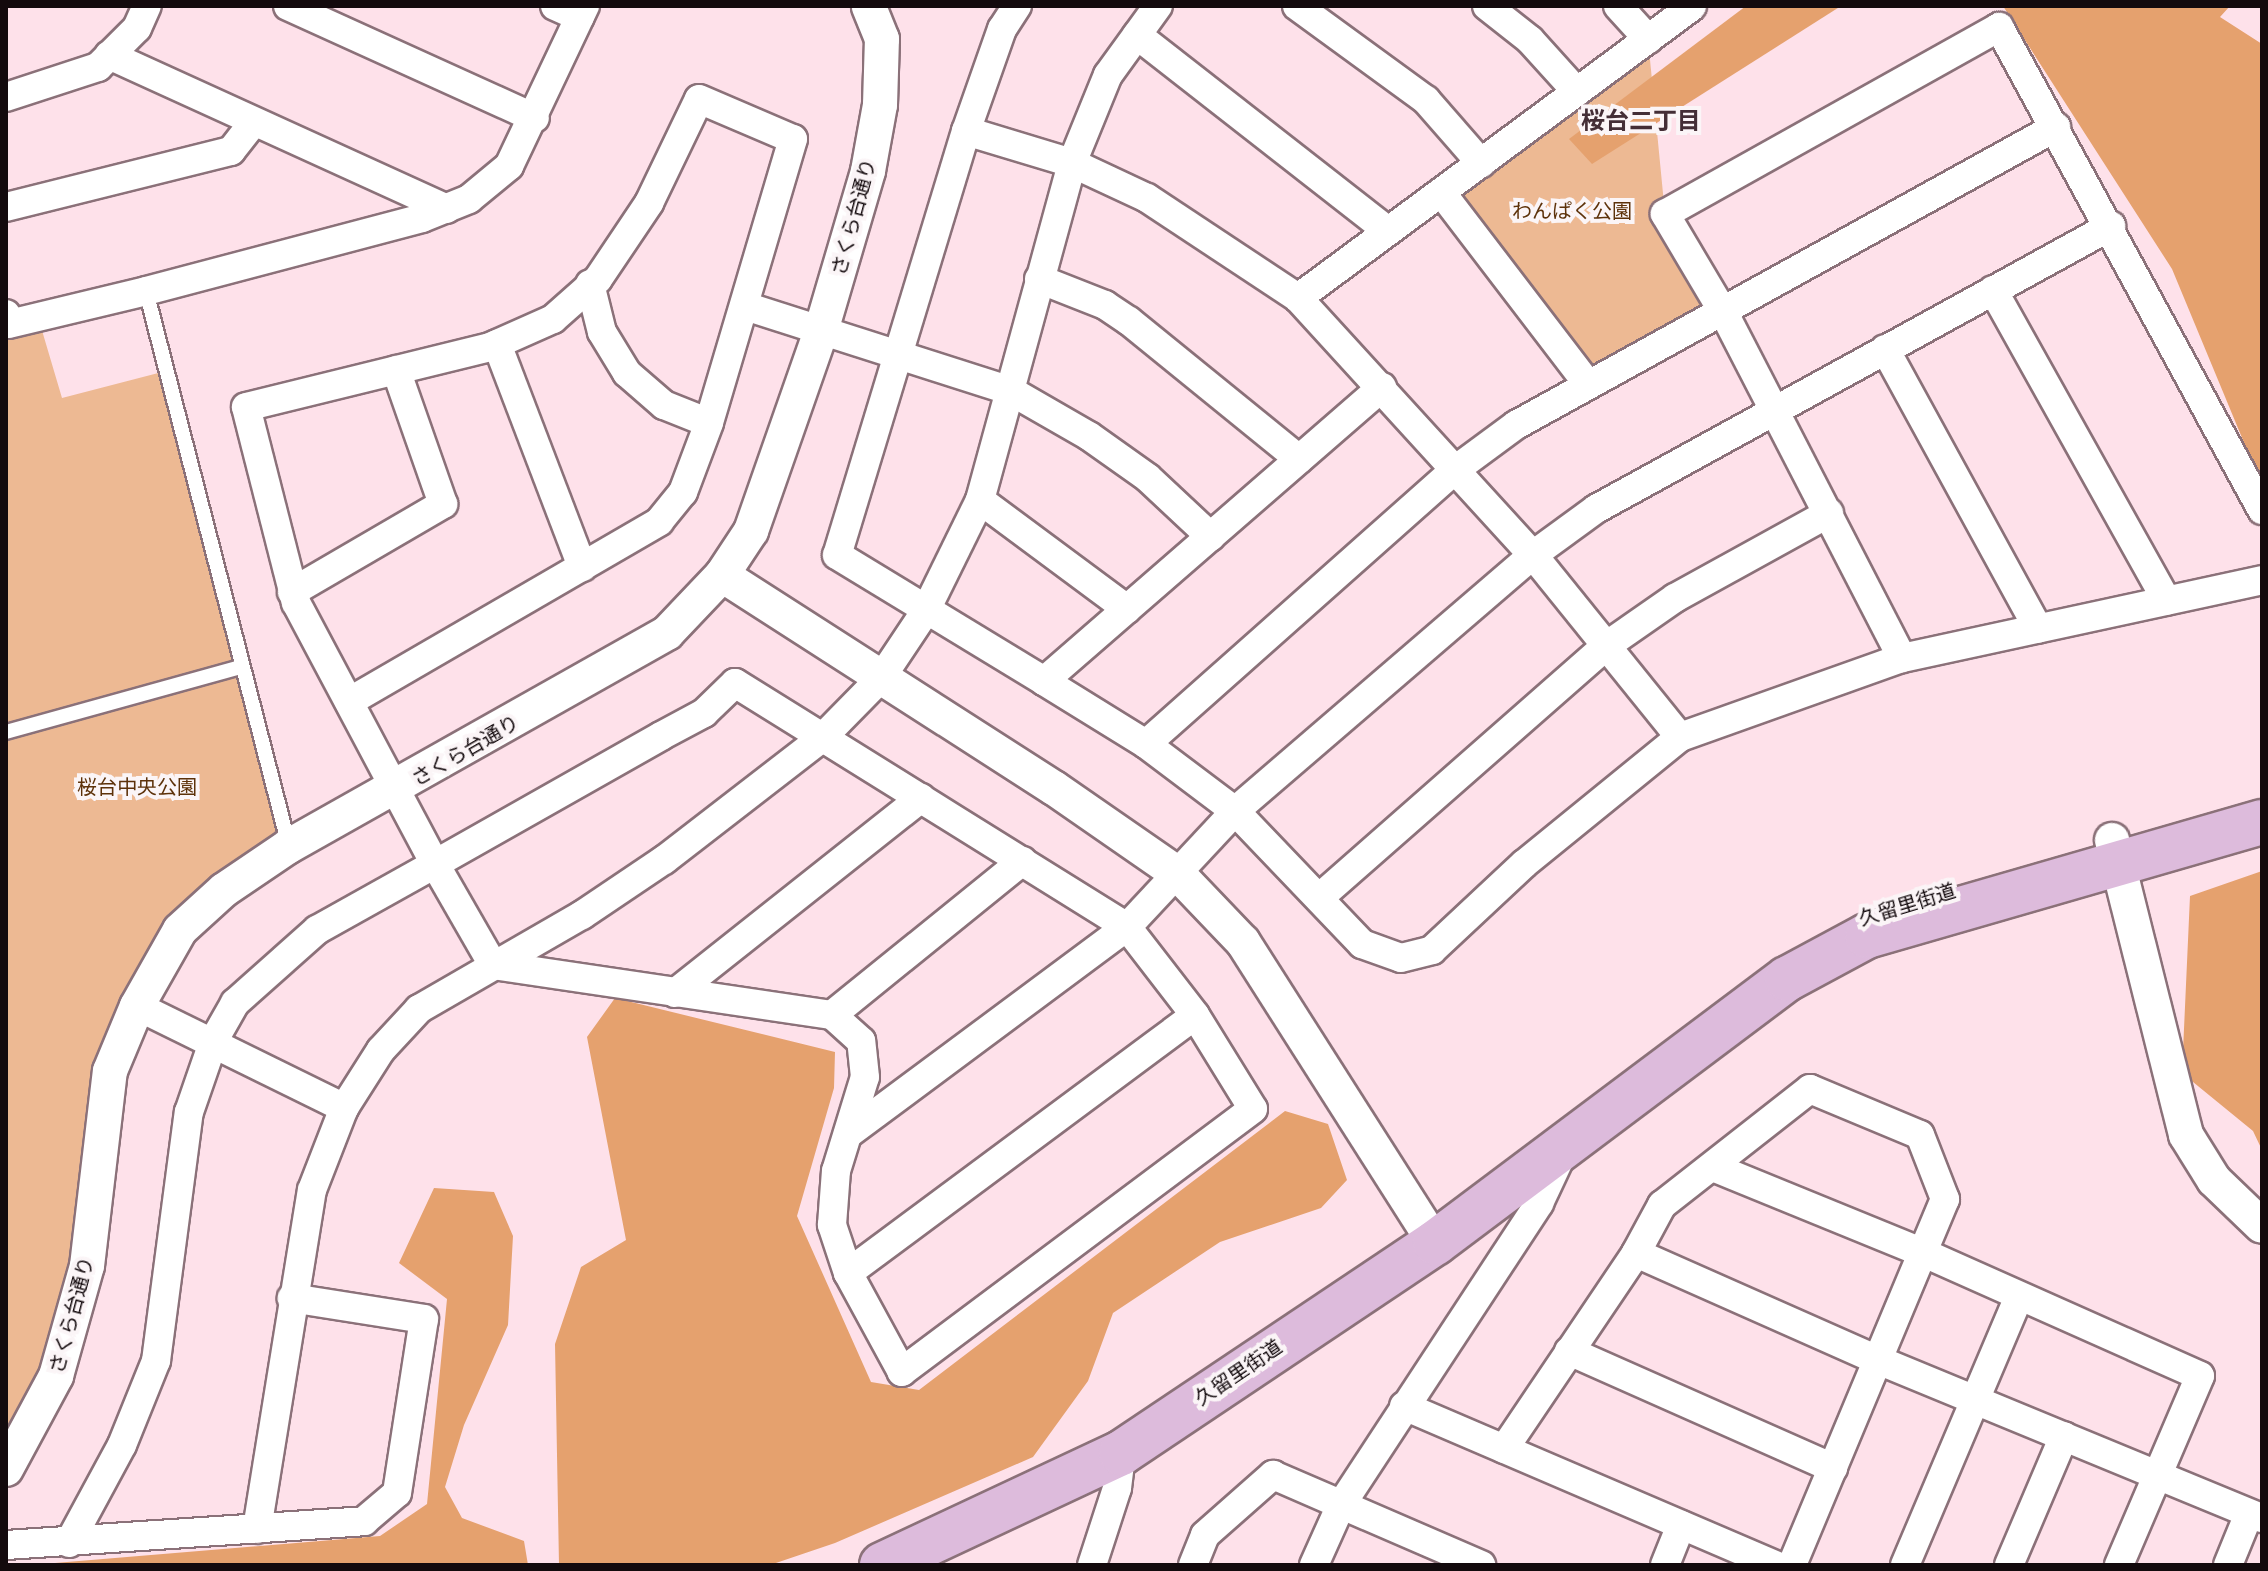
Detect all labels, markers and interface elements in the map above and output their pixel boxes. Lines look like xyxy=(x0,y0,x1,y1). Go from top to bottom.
district label: 桜台二丁目 xyxy=(1581,107,1701,135)
street label: さくら台通り xyxy=(826,156,880,278)
park label: わんぱく公園 xyxy=(1512,198,1632,222)
street label: さくら台通り xyxy=(407,710,523,790)
park label: 桜台中央公園 xyxy=(77,774,197,798)
street label: 久留里街道 xyxy=(1856,878,1958,930)
street label: さくら台通り xyxy=(44,1254,98,1376)
street label: 久留里街道 xyxy=(1190,1334,1286,1410)

